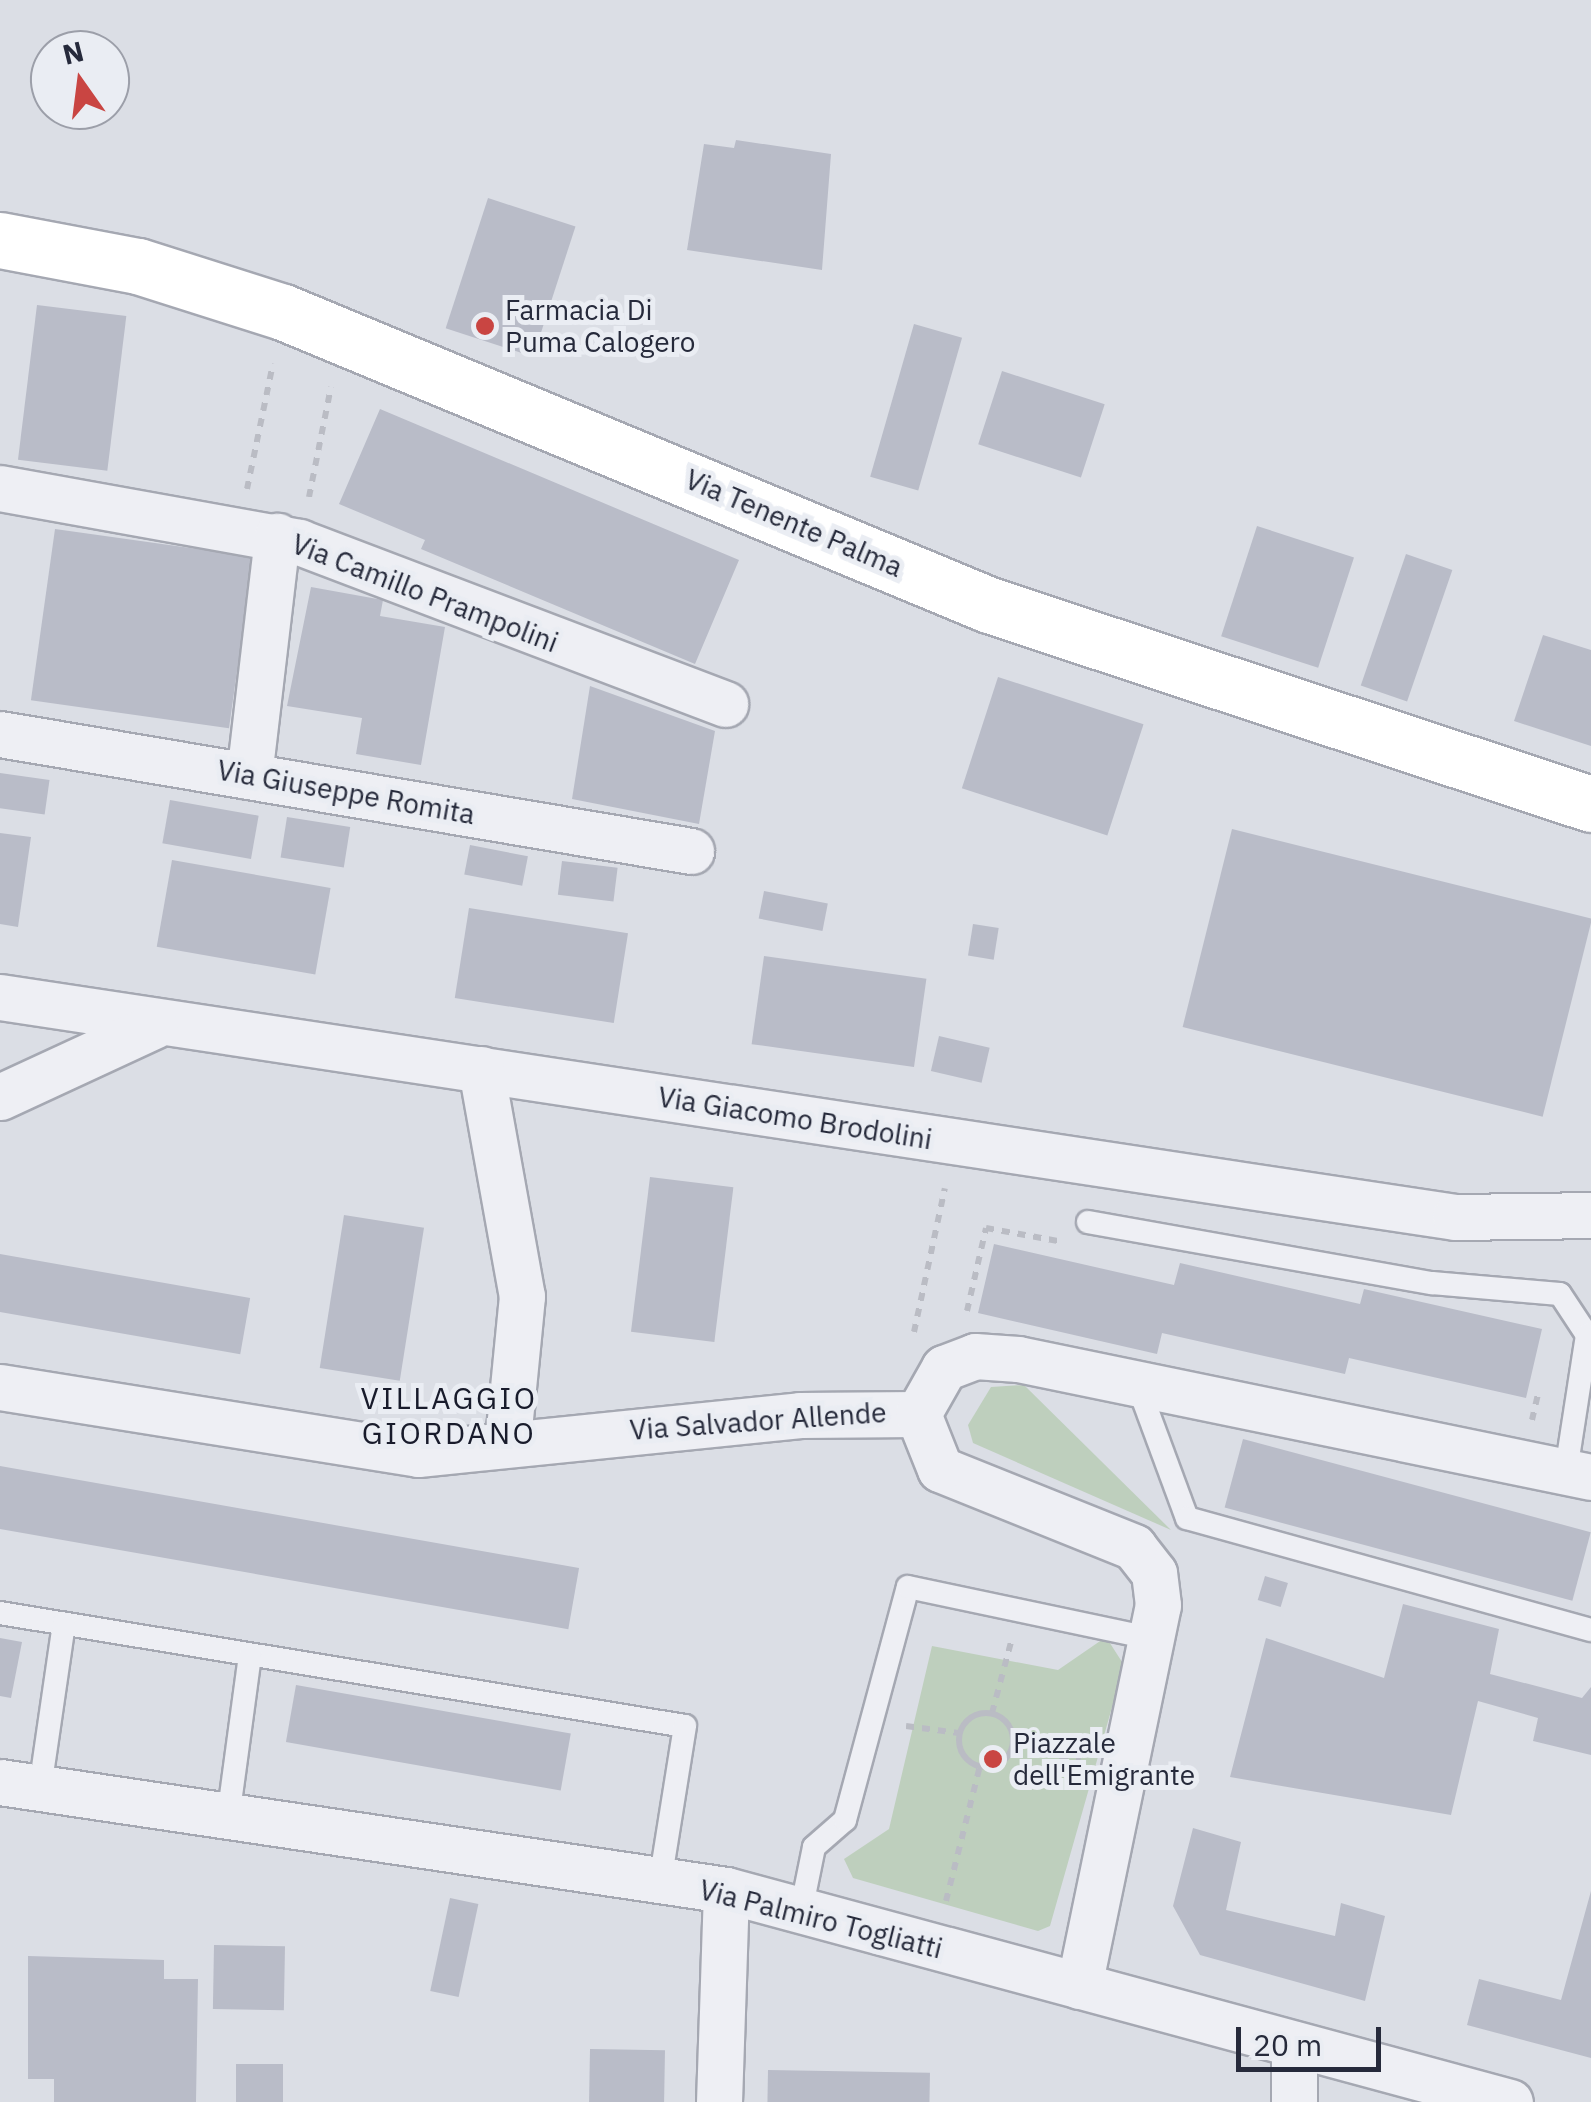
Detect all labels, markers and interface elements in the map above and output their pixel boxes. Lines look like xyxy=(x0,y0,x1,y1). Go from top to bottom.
north arrow xyxy=(30,30,130,130)
text: N xyxy=(59,32,87,73)
place label: Farmacia Di Puma Calogero xyxy=(505,293,695,359)
marker: Farmacia Di Puma Calogero xyxy=(474,315,496,337)
street label: Via Tenente Palma xyxy=(680,462,908,584)
street label: Via Camillo Prampolini xyxy=(287,527,563,659)
street label: Via Giuseppe Romita xyxy=(215,753,477,831)
street label: Via Giacomo Brodolini xyxy=(656,1080,934,1156)
district label: VILLAGGIO GIORDANO xyxy=(360,1380,538,1450)
street label: Via Salvador Allende xyxy=(628,1395,888,1447)
place label: Piazzale dell'Emigrante xyxy=(1013,1726,1195,1792)
marker: Piazzale dell'Emigrante xyxy=(982,1748,1004,1770)
street label: Via Palmiro Togliatti xyxy=(696,1873,946,1965)
scale bar xyxy=(1241,2007,1386,2069)
text: 20 m xyxy=(1253,2025,1322,2064)

